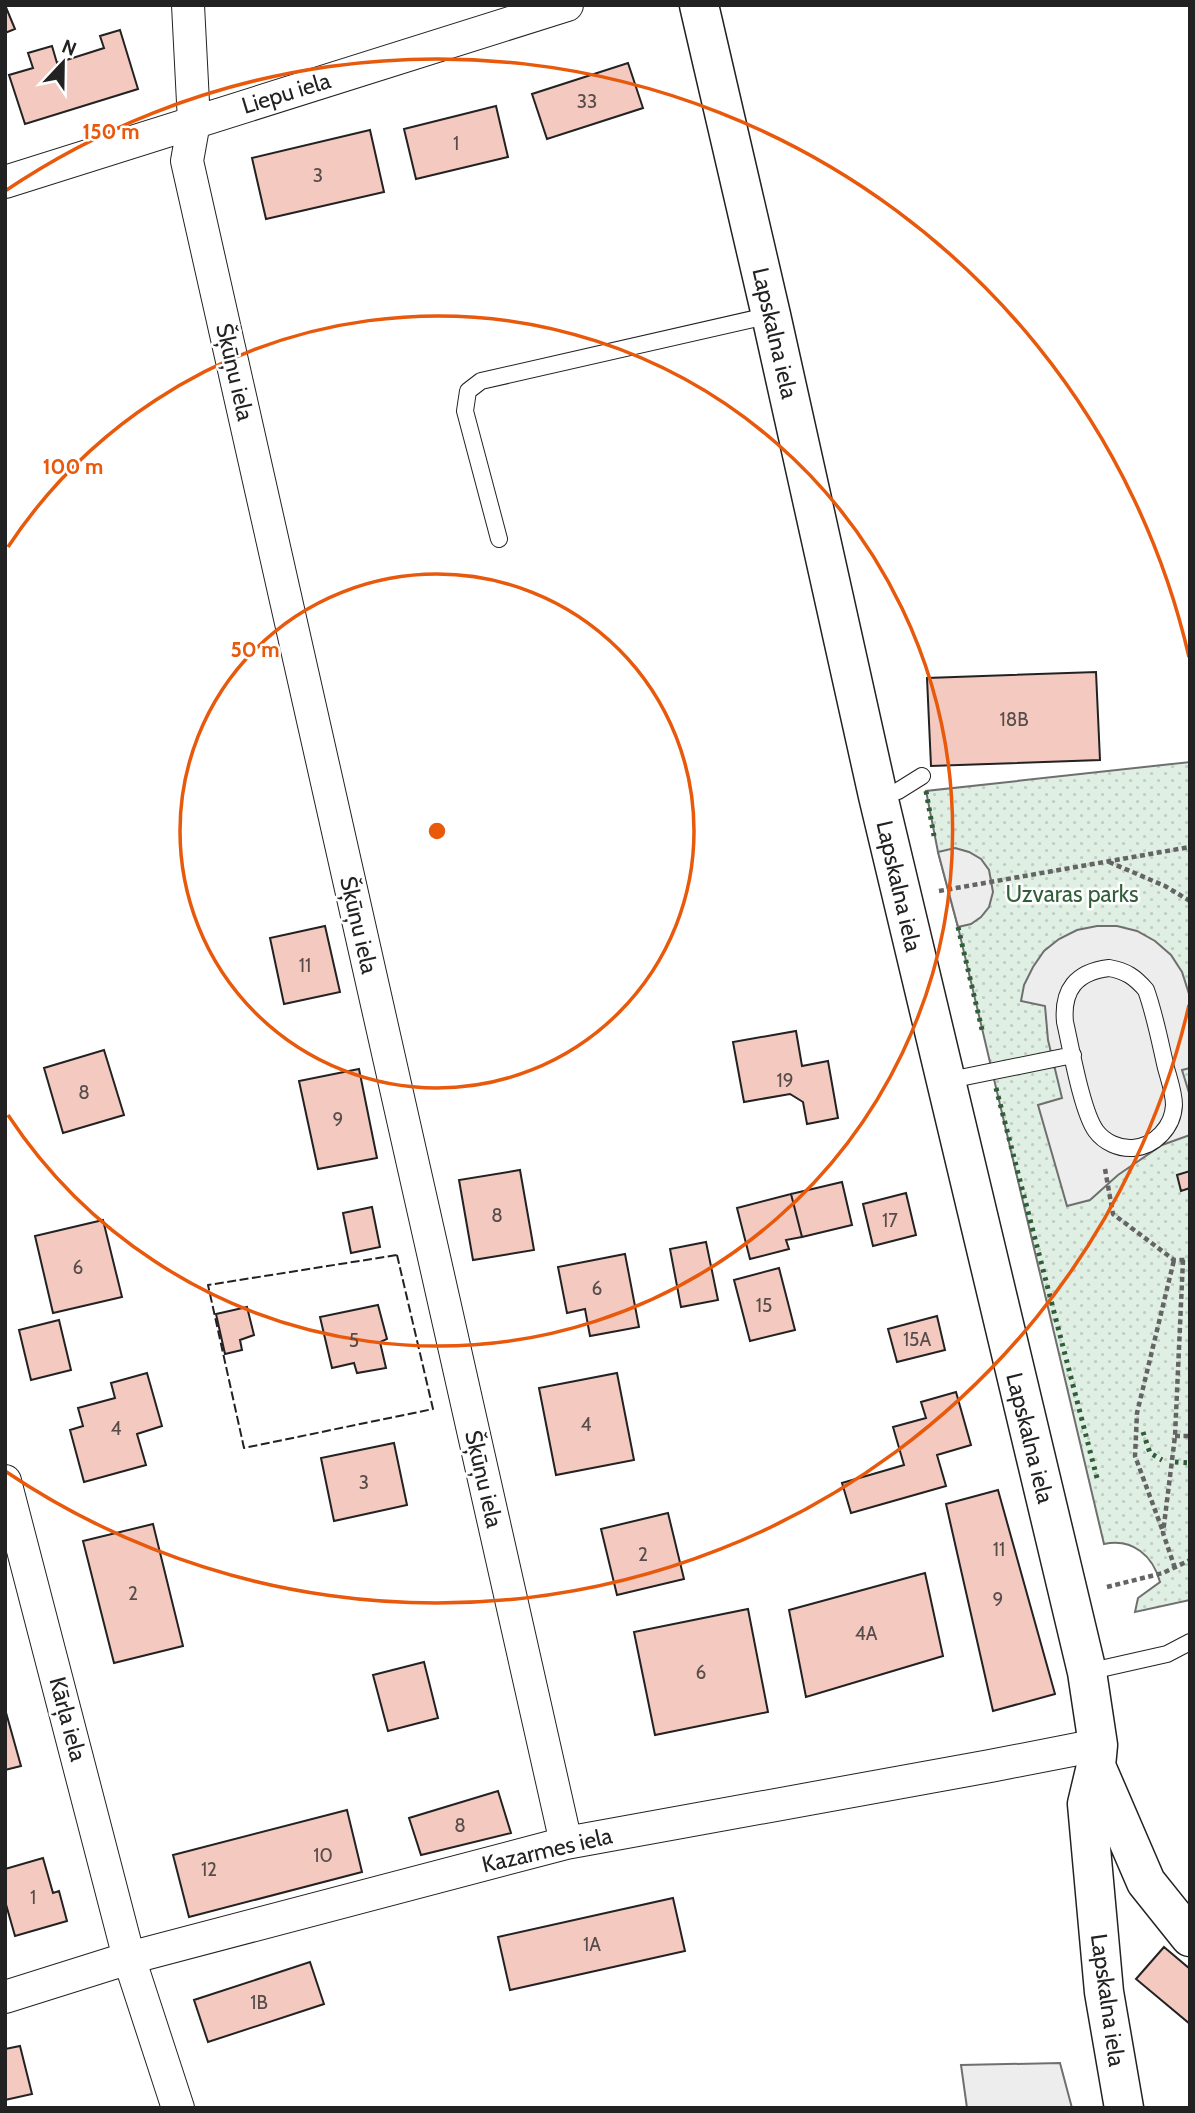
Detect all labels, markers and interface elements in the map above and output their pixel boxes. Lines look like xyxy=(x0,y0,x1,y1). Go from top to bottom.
north arrow xyxy=(28,28,98,98)
text: N xyxy=(59,35,80,61)
street label: Liepu iela xyxy=(238,66,334,120)
house number: 33 xyxy=(577,90,597,113)
text: 150 m xyxy=(83,119,139,144)
house number: 1 xyxy=(453,132,459,155)
house number: 3 xyxy=(313,164,323,187)
street label: Lapskalna iela xyxy=(746,265,804,401)
street label: Šķūņu iela xyxy=(208,320,261,424)
text: 100 m xyxy=(43,454,103,479)
text: 50 m xyxy=(230,637,280,662)
house number: 18B xyxy=(999,708,1029,731)
street label: Lapskalna iela xyxy=(870,818,928,954)
centre of rings xyxy=(425,819,449,843)
street label: Šķūņu iela xyxy=(332,873,385,977)
park label: Uzvaras parks xyxy=(1005,880,1139,908)
house number: 11 xyxy=(299,954,311,977)
house number: 19 xyxy=(777,1069,794,1092)
house number: 8 xyxy=(78,1081,90,1104)
house number: 9 xyxy=(333,1108,343,1131)
house number: 8 xyxy=(491,1204,503,1227)
house number: 17 xyxy=(882,1209,898,1232)
house number: 6 xyxy=(73,1256,83,1279)
house number: 6 xyxy=(592,1277,602,1300)
house number: 15 xyxy=(756,1294,772,1317)
house number: 15A xyxy=(903,1328,931,1351)
house number: 5 xyxy=(349,1329,359,1352)
street label: Lapskalna iela xyxy=(1000,1370,1060,1506)
house number: 4 xyxy=(581,1413,592,1436)
house number: 4 xyxy=(111,1417,122,1440)
street label: Šķūņu iela xyxy=(457,1427,510,1531)
house number: 3 xyxy=(359,1471,369,1494)
house number: 11 xyxy=(993,1538,1005,1561)
house number: 2 xyxy=(638,1543,648,1566)
house number: 2 xyxy=(128,1582,138,1605)
house number: 9 xyxy=(993,1588,1003,1611)
house number: 4A xyxy=(855,1622,878,1645)
house number: 6 xyxy=(696,1661,706,1684)
street label: Kārļa iela xyxy=(42,1674,93,1764)
house number: 8 xyxy=(454,1814,466,1837)
street label: Kazarmes iela xyxy=(479,1821,615,1879)
house number: 10 xyxy=(313,1844,333,1867)
house number: 12 xyxy=(201,1858,217,1881)
house number: 1 xyxy=(30,1886,36,1909)
street label: Lapskalna iela xyxy=(1085,1932,1131,2068)
house number: 1A xyxy=(583,1933,601,1956)
house number: 1B xyxy=(250,1991,268,2014)

